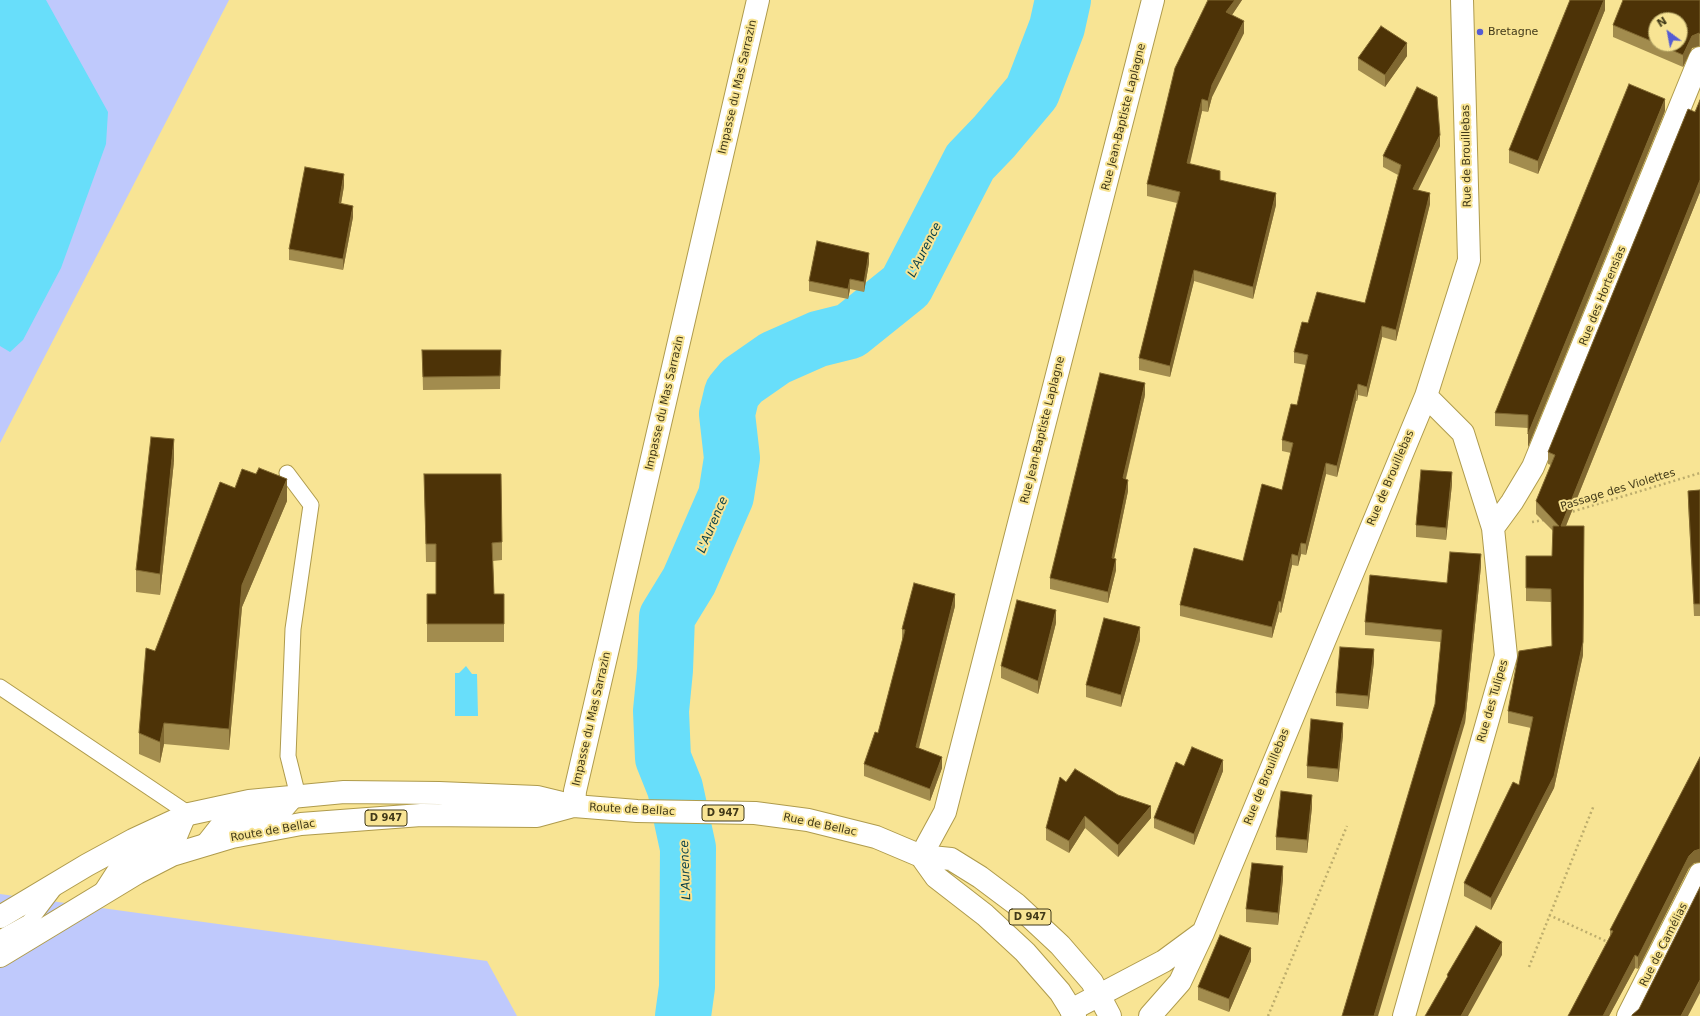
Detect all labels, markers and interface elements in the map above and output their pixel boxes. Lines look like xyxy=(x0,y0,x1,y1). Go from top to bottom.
north arrow xyxy=(1648,12,1688,52)
text: N xyxy=(1655,14,1669,30)
street label: Impasse du Mas Sarrazin xyxy=(716,19,760,155)
place label: Bretagne xyxy=(1488,25,1538,39)
marker: Bretagne xyxy=(1475,27,1485,37)
street label: Rue Jean-Baptiste Laplagne xyxy=(1099,42,1149,192)
street label: Rue de Brouillebas xyxy=(1460,105,1474,207)
water label: L'Aurence xyxy=(905,220,945,280)
street label: Rue des Hortensias xyxy=(1577,244,1629,348)
street label: Impasse du Mas Sarrazin xyxy=(643,335,687,471)
street label: Rue Jean-Baptiste Laplagne xyxy=(1018,355,1068,505)
street label: Rue de Brouillebas xyxy=(1365,428,1417,528)
street label: Passage des Violettes xyxy=(1559,466,1677,514)
water label: L'Aurence xyxy=(695,495,731,555)
street label: Impasse du Mas Sarrazin xyxy=(570,651,614,787)
street label: Rue des Tulipes xyxy=(1475,658,1511,744)
street label: Rue de Brouillebas xyxy=(1242,727,1292,827)
street label: Route de Bellac xyxy=(589,801,675,819)
road number: D 947 xyxy=(702,805,744,821)
road number: D 947 xyxy=(365,810,407,826)
street label: Rue de Bellac xyxy=(782,811,858,839)
street label: Route de Bellac xyxy=(230,817,316,845)
water label: L'Aurence xyxy=(678,840,694,900)
street label: Rue de Camélias xyxy=(1637,901,1691,989)
road number: D 947 xyxy=(1009,909,1051,925)

